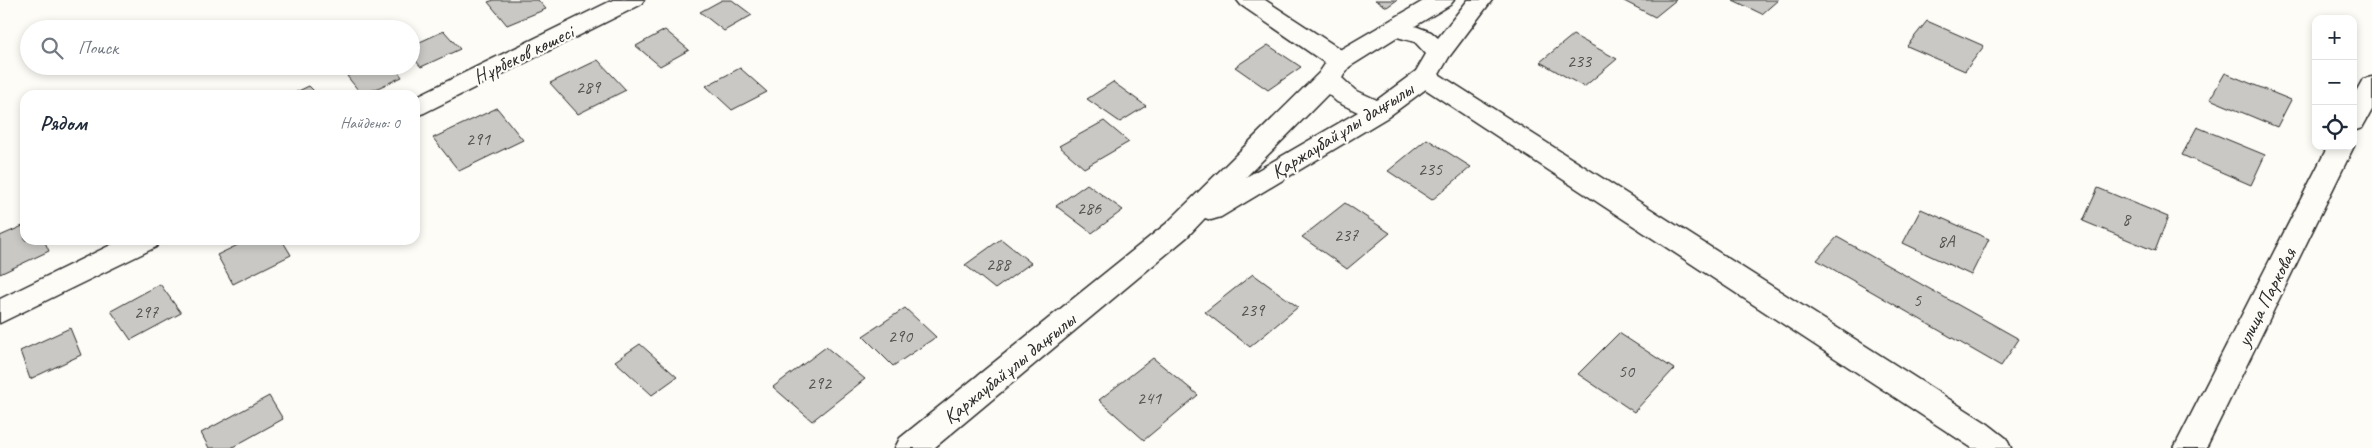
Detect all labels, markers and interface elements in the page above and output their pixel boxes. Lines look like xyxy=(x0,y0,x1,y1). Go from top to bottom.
map controls xyxy=(2312,15,2357,150)
button: + xyxy=(2312,15,2357,60)
street label: Нұрбеков көшесі xyxy=(469,18,579,89)
search box xyxy=(20,20,420,75)
icon: search xyxy=(38,34,66,62)
text: Поиск xyxy=(78,36,118,60)
house number: 233 xyxy=(1567,50,1593,72)
button: − xyxy=(2312,60,2357,105)
house number: 289 xyxy=(576,76,602,98)
street label: Қаржаубайұлы даңғылы xyxy=(1267,76,1419,184)
button: locate xyxy=(2312,105,2357,150)
text: Рядом xyxy=(40,110,87,136)
text: Найдено: 0 xyxy=(340,113,400,133)
house number: 291 xyxy=(466,128,491,150)
house number: 235 xyxy=(1418,158,1443,180)
house number: 286 xyxy=(1077,197,1102,219)
house number: 8 xyxy=(2122,208,2132,230)
house number: 237 xyxy=(1334,224,1359,246)
house number: 8А xyxy=(1937,230,1956,252)
street label: улица Парковая xyxy=(2230,243,2302,352)
house number: 288 xyxy=(986,253,1012,275)
house number: 5 xyxy=(1913,289,1922,311)
house number: 239 xyxy=(1240,299,1266,321)
house number: 297 xyxy=(134,301,159,323)
street label: Қаржаубайұлы даңғылы xyxy=(938,306,1082,429)
house number: 290 xyxy=(888,325,914,347)
house number: 50 xyxy=(1618,360,1636,382)
house number: 292 xyxy=(807,372,833,394)
house number: 241 xyxy=(1137,387,1162,409)

